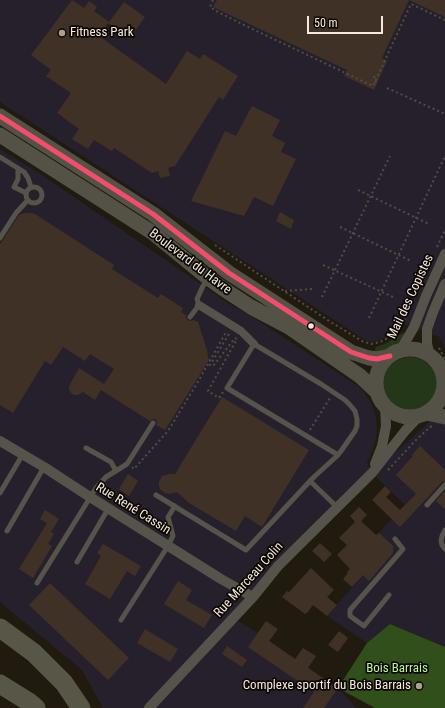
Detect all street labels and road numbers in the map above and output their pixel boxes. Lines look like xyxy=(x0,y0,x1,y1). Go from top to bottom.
street label: Boulevard du Havre xyxy=(146,226,234,298)
street label: Mail des Copistes xyxy=(385,252,437,342)
street label: Rue René Cassin xyxy=(93,480,173,538)
street label: Rue Marceau Colin xyxy=(211,539,287,621)

